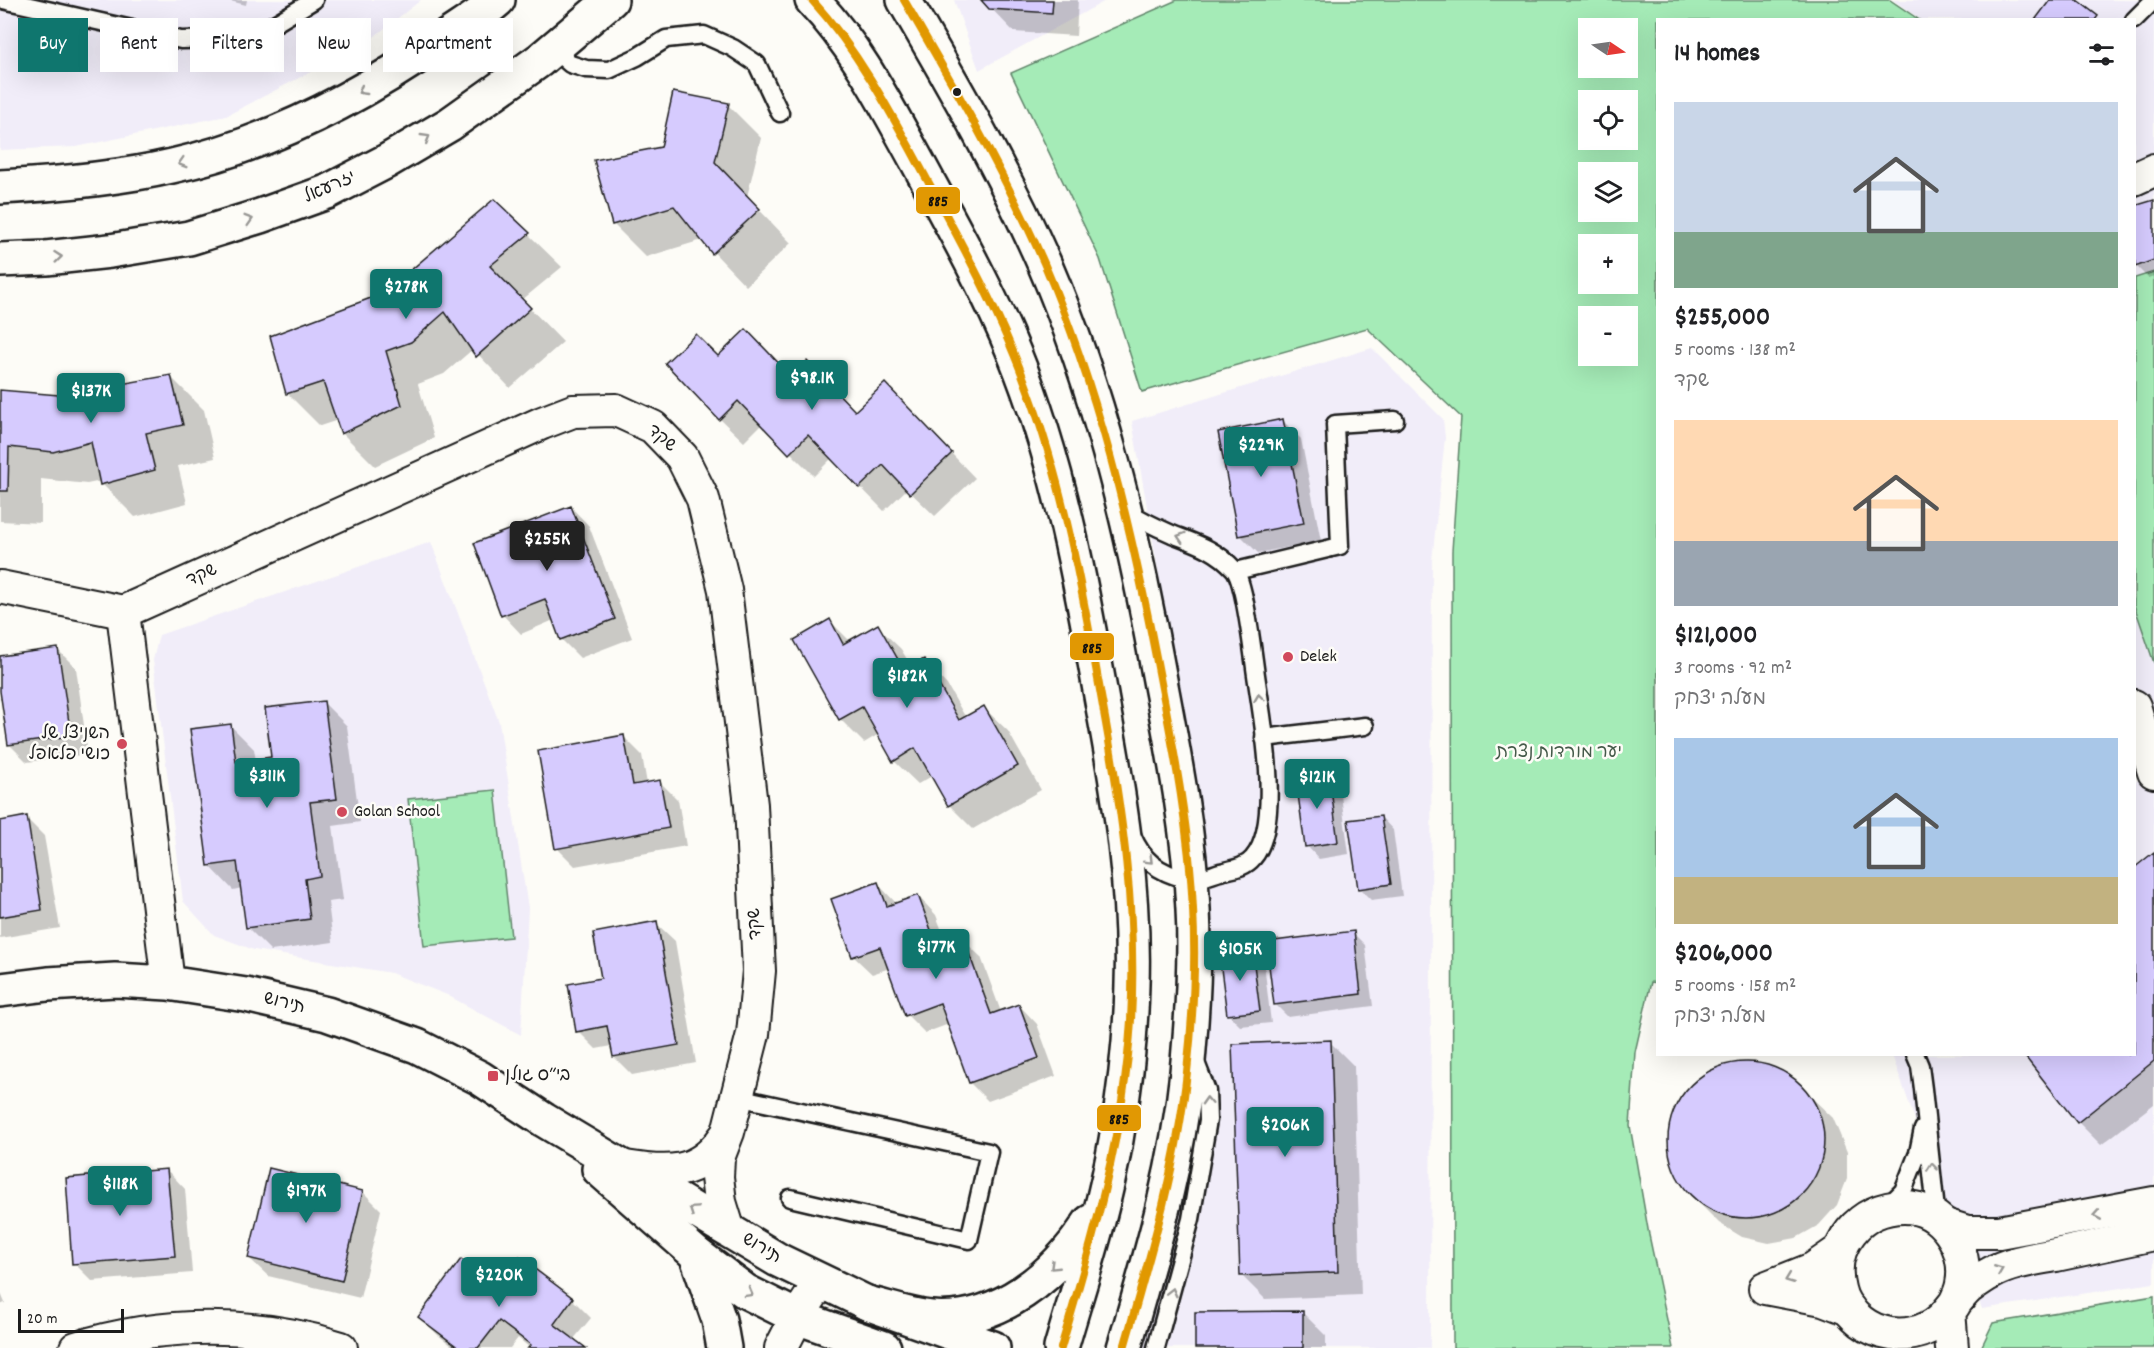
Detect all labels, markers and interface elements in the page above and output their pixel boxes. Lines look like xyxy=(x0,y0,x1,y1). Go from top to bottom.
chip: Buy xyxy=(18,18,88,72)
chip: Rent xyxy=(100,18,178,72)
chip: Filters xyxy=(190,18,284,72)
chip: New xyxy=(296,18,371,72)
chip: Apartment xyxy=(383,18,513,72)
north arrow xyxy=(1578,18,1638,78)
map controls xyxy=(1578,18,1638,366)
text: 14 homes xyxy=(1674,36,1760,73)
icon: filters xyxy=(2085,38,2118,71)
one-way arrow xyxy=(358,83,368,95)
unlabelled marker xyxy=(951,86,963,98)
button: locate xyxy=(1578,90,1638,150)
one-way arrow xyxy=(420,134,430,146)
icon: home xyxy=(1842,141,1950,249)
one-way arrow xyxy=(177,156,188,168)
button: layers xyxy=(1578,162,1638,222)
street label: יזרעאל xyxy=(300,166,360,210)
line badge: 885 xyxy=(915,186,961,215)
text: 885 xyxy=(928,191,948,214)
one-way arrow xyxy=(243,215,254,227)
button: + xyxy=(1578,234,1638,294)
one-way arrow xyxy=(54,251,63,264)
pin: $278K xyxy=(364,269,448,320)
text: $278K xyxy=(384,274,428,302)
text: $255,000 xyxy=(1674,300,1770,337)
button: − xyxy=(1578,306,1638,366)
text: 5 rooms · 138 m² xyxy=(1674,337,1796,365)
pin: $98.1K xyxy=(763,360,861,411)
text: $98.1K xyxy=(790,365,834,393)
text: שקד xyxy=(1674,368,1709,396)
pin: $137K xyxy=(49,373,133,424)
text: $137K xyxy=(71,378,111,406)
street label: שקד xyxy=(641,419,681,459)
pin: $229K xyxy=(1219,427,1303,478)
text: $229K xyxy=(1238,432,1284,460)
icon: home xyxy=(1842,459,1950,567)
pin: $255K xyxy=(505,521,589,572)
text: $255K xyxy=(524,526,570,554)
one-way arrow xyxy=(1177,531,1187,544)
street label: שקד xyxy=(182,558,222,594)
text: $121,000 xyxy=(1674,618,1757,655)
line badge: 885 xyxy=(1069,632,1115,661)
text: 885 xyxy=(1082,638,1102,661)
place label: Delek xyxy=(1300,645,1337,670)
marker: Delek xyxy=(1281,650,1295,664)
text: 3 rooms · 92 m² xyxy=(1674,655,1792,683)
pin: $182K xyxy=(865,658,949,709)
text: $182K xyxy=(887,663,927,691)
text: מעלה יצחק xyxy=(1674,686,1766,714)
one-way arrow xyxy=(1253,693,1265,703)
place label: השניצל של כושי פלאפל xyxy=(29,722,110,768)
marker: השניצל של כושי פלאפל xyxy=(115,737,129,751)
park label: יער מורדות נצרת xyxy=(1495,741,1622,766)
pin: $311K xyxy=(225,758,309,809)
pin: $121K xyxy=(1275,759,1359,810)
text: $311K xyxy=(248,763,286,791)
text: $121K xyxy=(1299,764,1335,792)
icon: home xyxy=(1842,777,1950,885)
place label: Golan School xyxy=(354,800,441,825)
marker: Golan School xyxy=(335,805,349,819)
one-way arrow xyxy=(1141,852,1152,863)
street label: שקד xyxy=(743,907,769,941)
pin: $177K xyxy=(894,929,978,980)
pin: $105K xyxy=(1198,931,1282,982)
text: $177K xyxy=(916,934,956,962)
text: $105K xyxy=(1218,936,1262,964)
text: $206,000 xyxy=(1674,936,1773,973)
text: 5 rooms · 158 m² xyxy=(1674,973,1796,1001)
street label: תירוש xyxy=(261,987,307,1021)
text: מעלה יצחק xyxy=(1674,1004,1766,1032)
place label: בי״ס גולן xyxy=(505,1064,570,1089)
marker: בי״ס גולן xyxy=(486,1069,500,1083)
one-way arrow xyxy=(1201,1096,1214,1105)
line badge: 885 xyxy=(1096,1104,1142,1132)
pin: $206K xyxy=(1243,1107,1327,1158)
text: 885 xyxy=(1109,1109,1129,1132)
text: $206K xyxy=(1261,1112,1309,1140)
one-way arrow xyxy=(1926,1162,1939,1171)
pin: $118K xyxy=(78,1166,162,1217)
text: $118K xyxy=(102,1171,138,1199)
pin: $197K xyxy=(264,1173,348,1224)
text: $197K xyxy=(286,1178,326,1206)
one-way arrow xyxy=(689,1206,700,1217)
one-way arrow xyxy=(2092,1208,2102,1221)
street label: תירוש xyxy=(737,1227,785,1271)
pin: $220K xyxy=(457,1257,541,1308)
one-way arrow xyxy=(1051,1258,1062,1269)
text: $220K xyxy=(475,1262,523,1290)
one-way arrow xyxy=(1993,1265,2004,1277)
one-way arrow xyxy=(1784,1272,1795,1285)
one-way arrow xyxy=(743,1286,753,1297)
one-way arrow xyxy=(1164,1287,1177,1297)
scale bar xyxy=(18,1306,124,1334)
text: 20 m xyxy=(27,1308,57,1331)

